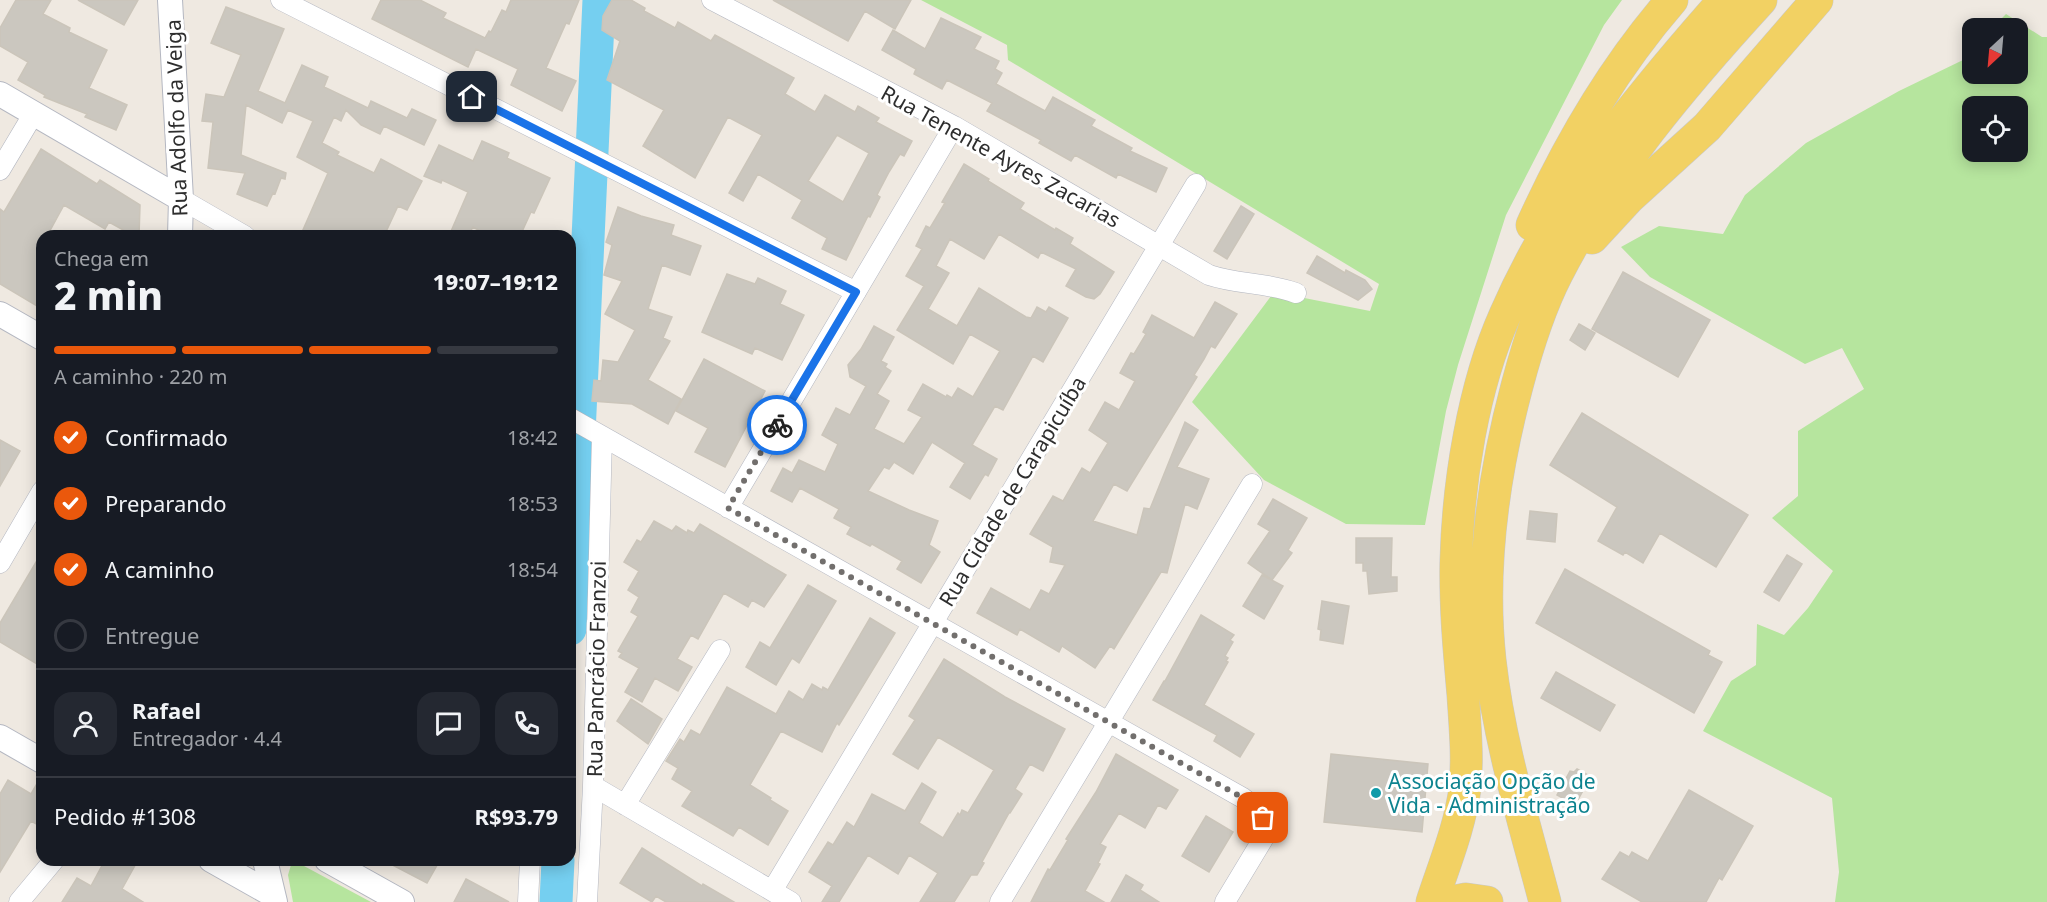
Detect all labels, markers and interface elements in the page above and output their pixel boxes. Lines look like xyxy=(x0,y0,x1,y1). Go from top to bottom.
north arrow xyxy=(1962,18,2028,84)
map controls xyxy=(1962,18,2028,162)
street label: Rua Adolfo da Veiga xyxy=(159,19,193,217)
pin xyxy=(446,71,497,122)
street label: Rua Tenente Ayres Zacarias xyxy=(876,78,1126,234)
icon: home xyxy=(455,80,488,113)
button: locate xyxy=(1962,96,2028,162)
text: Chega em xyxy=(54,245,149,272)
text: 19:07–19:12 xyxy=(433,266,558,296)
text: 2 min xyxy=(54,268,163,321)
text: A caminho · 220 m xyxy=(54,363,227,390)
street label: Rua Cidade de Carapicuíba xyxy=(932,371,1092,611)
courier xyxy=(747,395,807,455)
icon: bike xyxy=(761,409,794,442)
icon: check xyxy=(54,421,87,454)
text: Confirmado xyxy=(105,422,228,452)
text: 18:42 xyxy=(507,424,558,451)
icon: check xyxy=(54,487,87,520)
text: Preparando xyxy=(105,488,227,518)
text: 18:53 xyxy=(507,490,558,517)
icon: check xyxy=(54,553,87,586)
text: A caminho xyxy=(105,554,214,584)
text: 18:54 xyxy=(507,556,558,583)
street label: Rua Pancrácio Franzoi xyxy=(580,561,612,777)
text: Entregue xyxy=(105,620,199,650)
button: person xyxy=(54,692,117,755)
button: chat xyxy=(417,692,480,755)
button: phone xyxy=(495,692,558,755)
text: Rafael xyxy=(132,695,201,725)
text: Entregador · 4.4 xyxy=(132,725,282,752)
place label: Associação Opção de Vida - Administração xyxy=(1388,767,1596,819)
marker: Associação Opção de Vida - Administração xyxy=(1369,786,1383,800)
pin xyxy=(1237,792,1288,843)
text: Pedido #1308 xyxy=(54,801,196,831)
text: R$93.79 xyxy=(474,801,558,831)
icon: bag xyxy=(1246,801,1279,834)

